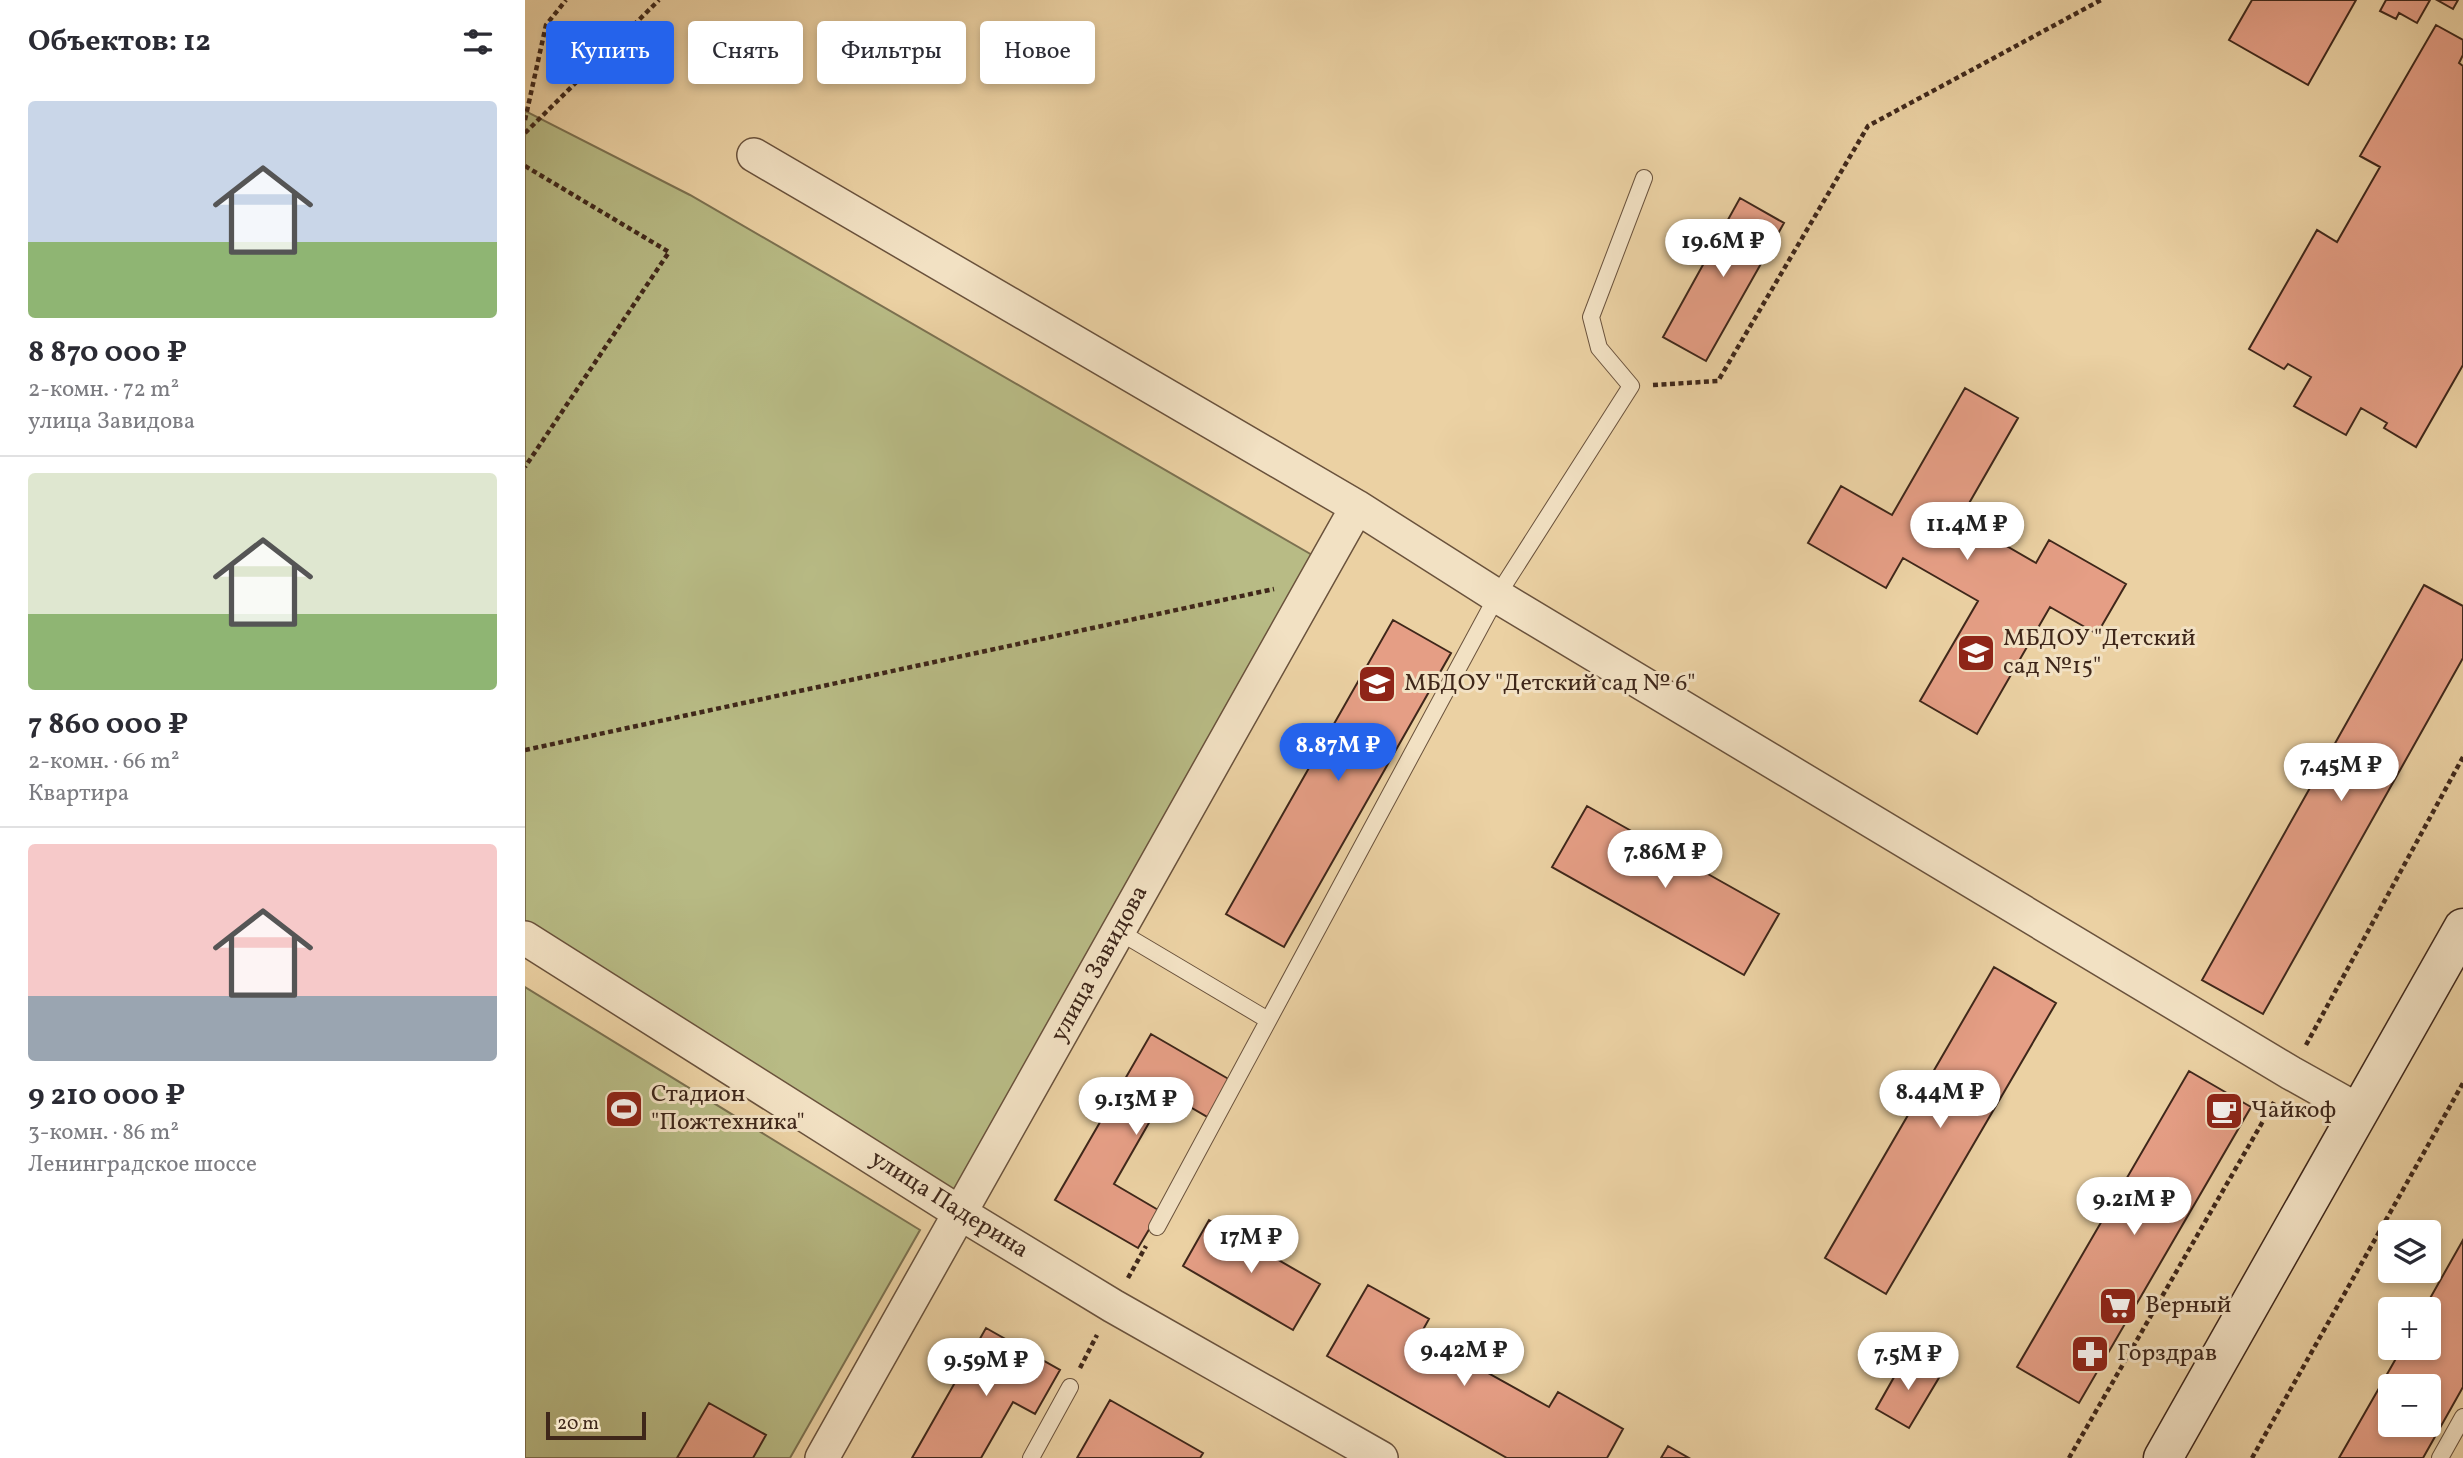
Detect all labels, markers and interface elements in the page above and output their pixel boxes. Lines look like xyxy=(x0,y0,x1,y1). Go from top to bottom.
text: Объектов: 12 xyxy=(28,21,211,63)
chip: Купить xyxy=(546,21,674,84)
chip: Снять xyxy=(688,21,803,84)
chip: Фильтры xyxy=(817,21,966,84)
chip: Новое xyxy=(980,21,1095,84)
icon: filters xyxy=(459,23,497,61)
icon: home xyxy=(200,147,326,273)
pin: 19.6M ₽ xyxy=(1658,219,1788,279)
text: 19.6M ₽ xyxy=(1681,226,1765,258)
text: 8 870 000 ₽ xyxy=(28,332,187,374)
text: 2-комн. · 72 m² xyxy=(28,374,179,406)
text: улица Завидова xyxy=(28,406,195,438)
pin: 11.4M ₽ xyxy=(1902,503,2032,562)
text: 11.4M ₽ xyxy=(1926,509,2008,541)
icon: home xyxy=(200,519,326,645)
place label: МБДОУ "Детский сад №15" xyxy=(2003,622,2196,684)
school or university icon: МБДОУ "Детский сад №15" xyxy=(1955,632,1997,674)
school or university icon: МБДОУ "Детский сад № 6" xyxy=(1356,663,1398,705)
place label: МБДОУ "Детский сад № 6" xyxy=(1404,667,1696,701)
text: 7 860 000 ₽ xyxy=(28,704,188,746)
pin: 8.87M ₽ xyxy=(1273,724,1403,783)
text: 8.87M ₽ xyxy=(1296,730,1380,762)
pin: 7.45M ₽ xyxy=(2276,744,2406,803)
text: 2-комн. · 66 m² xyxy=(28,746,179,778)
text: 7.45M ₽ xyxy=(2300,750,2382,782)
text: Квартира xyxy=(28,778,129,810)
pin: 7.86M ₽ xyxy=(1600,830,1730,890)
text: 7.86M ₽ xyxy=(1624,837,1706,869)
street label: улица Завидова xyxy=(1043,879,1157,1049)
icon: home xyxy=(200,890,326,1016)
pin: 8.44M ₽ xyxy=(1875,1070,2005,1130)
text: 9 210 000 ₽ xyxy=(28,1075,185,1117)
text: 8.44M ₽ xyxy=(1895,1077,1985,1109)
place label: Стадион "Пожтехника" xyxy=(651,1078,805,1140)
pin: 9.13M ₽ xyxy=(1071,1078,1201,1137)
text: 9.13M ₽ xyxy=(1095,1084,1177,1116)
sports icon: Стадион "Пожтехника" xyxy=(603,1088,645,1130)
cafe icon: Чайкоф xyxy=(2203,1090,2245,1132)
place label: Чайкоф xyxy=(2251,1094,2336,1128)
text: 3-комн. · 86 m² xyxy=(28,1117,179,1149)
street label: улица Падерина xyxy=(863,1143,1035,1267)
text: Ленинградское шоссе xyxy=(28,1149,257,1181)
pin: 9.21M ₽ xyxy=(2069,1178,2199,1237)
text: 9.21M ₽ xyxy=(2092,1184,2176,1216)
pin: 17M ₽ xyxy=(1202,1216,1300,1275)
map controls xyxy=(2378,1220,2441,1437)
button: layers xyxy=(2378,1220,2441,1283)
text: 17M ₽ xyxy=(1220,1222,1282,1254)
supermarket icon: Верный xyxy=(2097,1285,2139,1327)
place label: Верный xyxy=(2145,1289,2231,1323)
button: + xyxy=(2378,1297,2441,1360)
pin: 9.42M ₽ xyxy=(1399,1328,1529,1388)
pin: 7.5M ₽ xyxy=(1851,1332,1965,1392)
pharmacy icon: Горздрав xyxy=(2069,1333,2111,1375)
text: 9.42M ₽ xyxy=(1420,1335,1508,1367)
place label: Горздрав xyxy=(2117,1337,2217,1371)
pin: 9.59M ₽ xyxy=(921,1338,1051,1398)
text: 7.5M ₽ xyxy=(1874,1339,1942,1371)
text: 9.59M ₽ xyxy=(943,1345,1029,1377)
button: − xyxy=(2378,1374,2441,1437)
scale bar xyxy=(546,1409,646,1441)
text: 20 m xyxy=(557,1411,599,1437)

